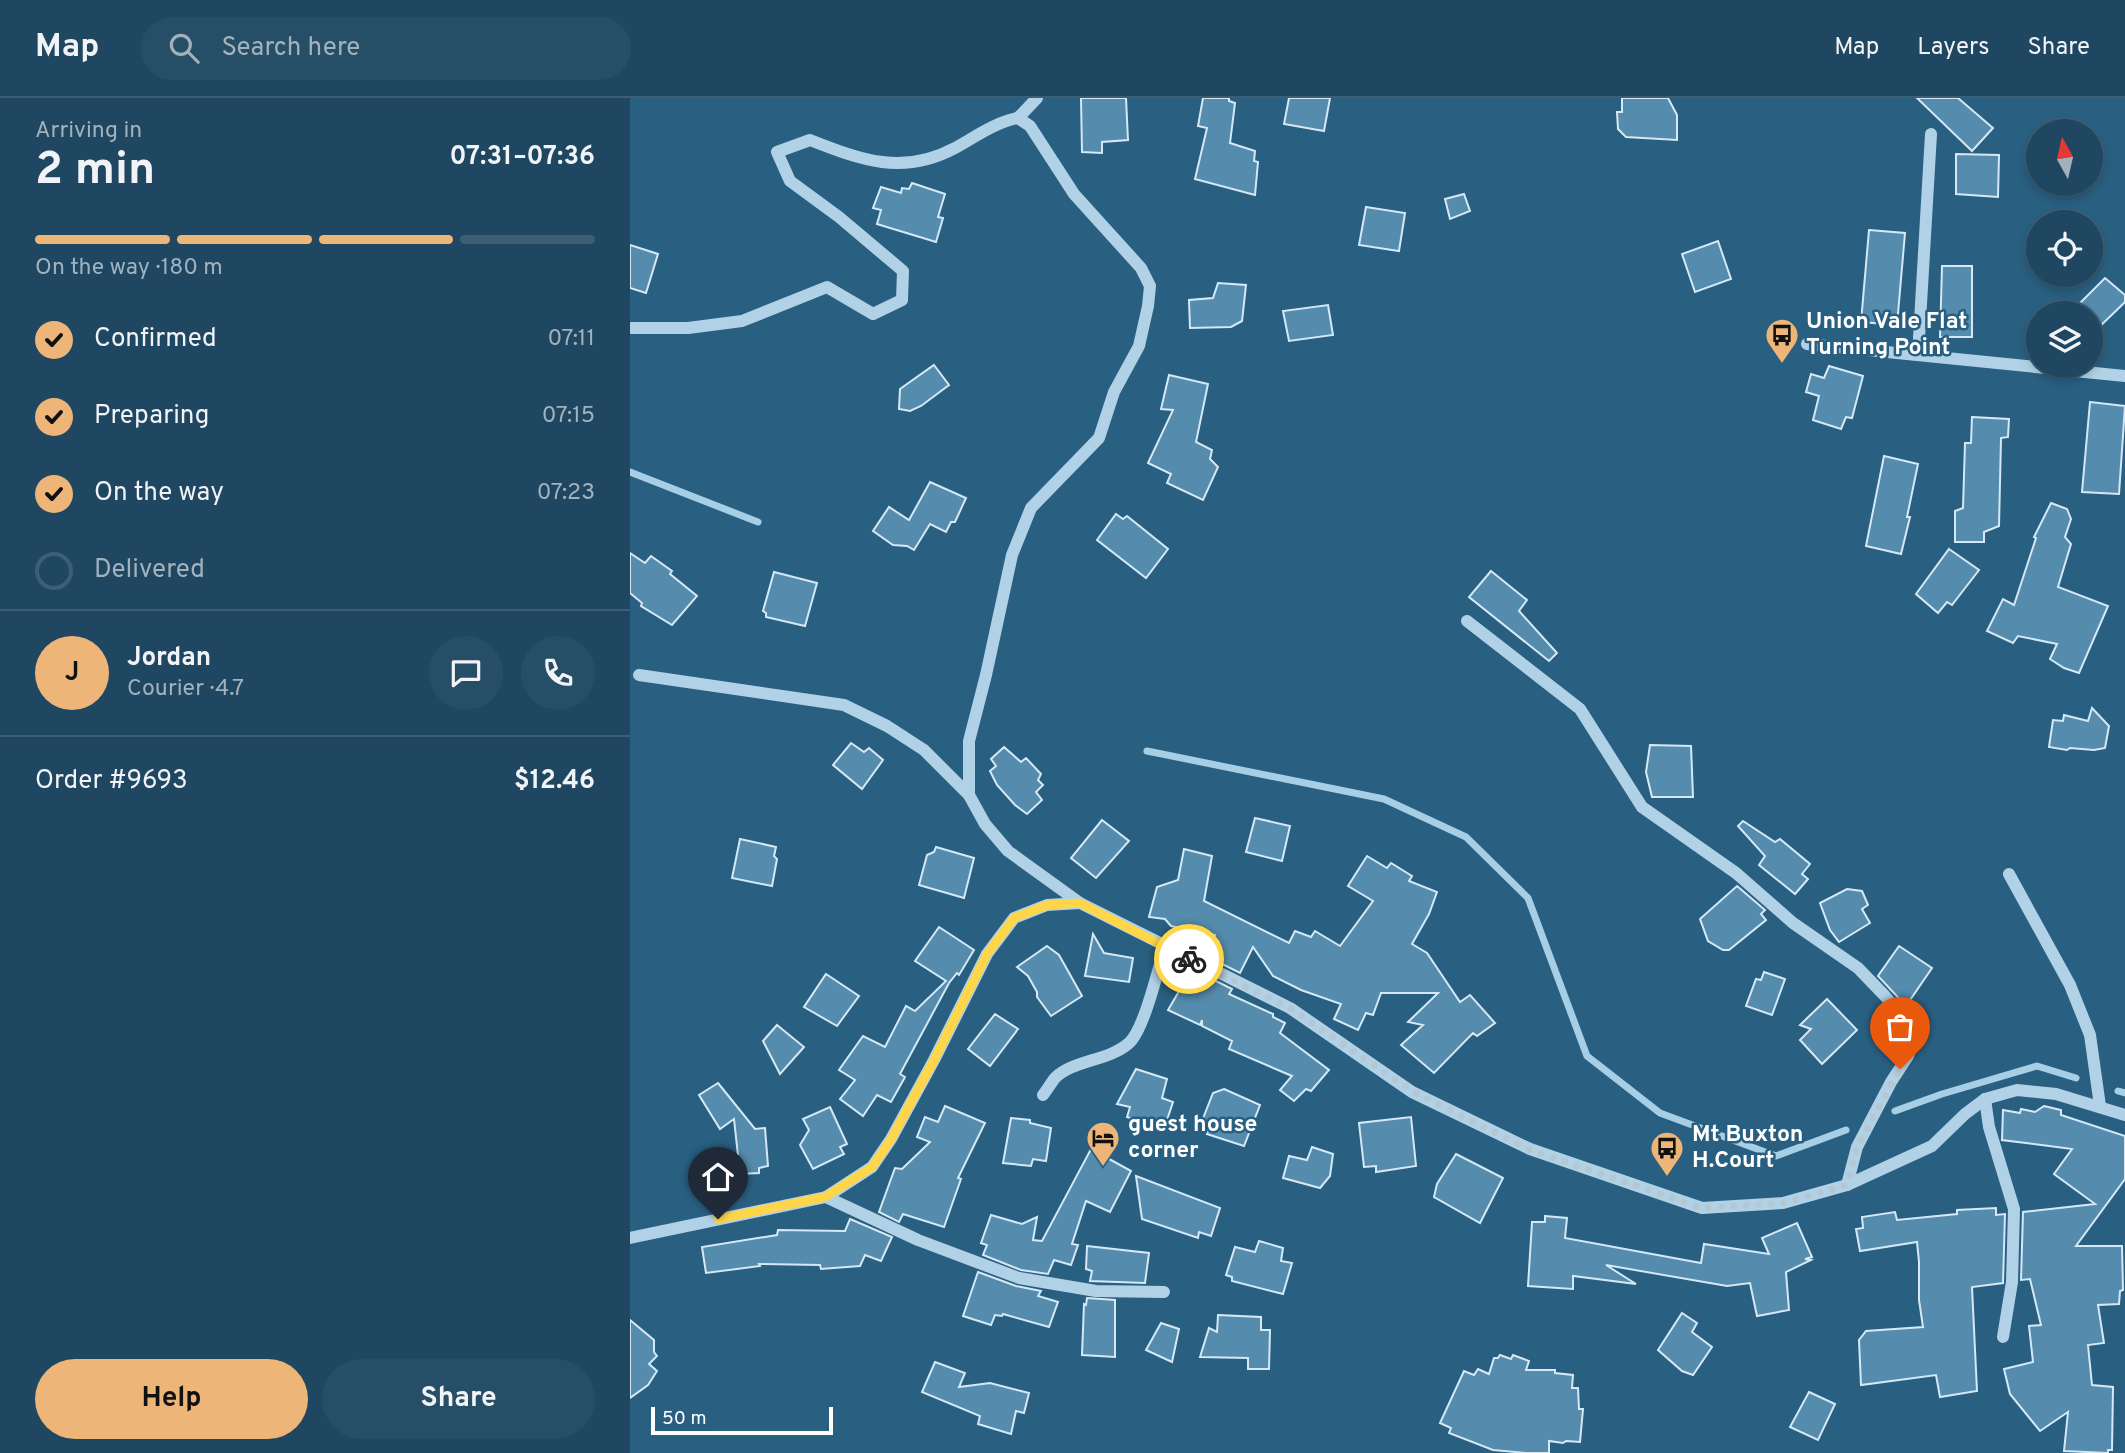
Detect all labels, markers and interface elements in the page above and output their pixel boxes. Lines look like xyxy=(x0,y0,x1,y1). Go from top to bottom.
search box xyxy=(141,17,631,80)
text: Map xyxy=(35,27,99,69)
icon: search xyxy=(165,29,203,67)
text: Search here xyxy=(221,32,360,65)
text: Map xyxy=(1834,33,1879,63)
text: Layers xyxy=(1917,33,1989,63)
text: Share xyxy=(2027,33,2090,63)
text: Arriving in xyxy=(35,117,142,146)
north arrow xyxy=(2026,119,2104,196)
map controls xyxy=(2026,119,2103,378)
text: 07:31–07:36 xyxy=(449,141,595,174)
text: 2 min xyxy=(35,142,155,201)
button: locate xyxy=(2026,210,2103,287)
text: On the way · 180 m xyxy=(35,254,223,283)
button: layers xyxy=(2026,301,2103,378)
place label: Union Vale Flat Turning Point xyxy=(1806,308,1967,363)
bus stop icon: Union Vale Flat Turning Point xyxy=(1763,316,1801,365)
icon: check xyxy=(35,321,73,359)
text: Confirmed xyxy=(94,323,217,356)
text: 07:11 xyxy=(548,325,595,354)
icon: check xyxy=(35,398,73,436)
text: Preparing xyxy=(94,400,209,433)
text: 07:15 xyxy=(542,402,595,431)
icon: check xyxy=(35,475,73,513)
text: On the way xyxy=(94,477,224,510)
text: 07:23 xyxy=(537,479,595,508)
text: Delivered xyxy=(94,554,205,587)
button: chat xyxy=(429,636,503,710)
button: phone xyxy=(521,636,595,710)
text: Jordan xyxy=(127,642,211,675)
text: J xyxy=(65,657,79,690)
text: Courier · 4.7 xyxy=(127,675,244,704)
text: Order #9693 xyxy=(35,765,188,798)
text: $12.46 xyxy=(514,765,595,798)
courier xyxy=(1154,924,1224,994)
icon: bike xyxy=(1170,940,1208,978)
pin xyxy=(1870,997,1930,1069)
icon: bag xyxy=(1881,1008,1919,1046)
place label: guest house corner xyxy=(1128,1111,1257,1166)
hotel icon: guest house corner xyxy=(1084,1119,1122,1168)
place label: Mt Buxton H.Court xyxy=(1692,1121,1803,1176)
bus stop icon: Mt Buxton H.Court xyxy=(1648,1129,1686,1178)
pin xyxy=(688,1147,748,1219)
icon: home xyxy=(699,1158,737,1196)
button: Help xyxy=(35,1359,308,1439)
button: Share xyxy=(322,1359,595,1439)
scale bar xyxy=(651,1404,833,1436)
text: 50 m xyxy=(662,1407,707,1431)

